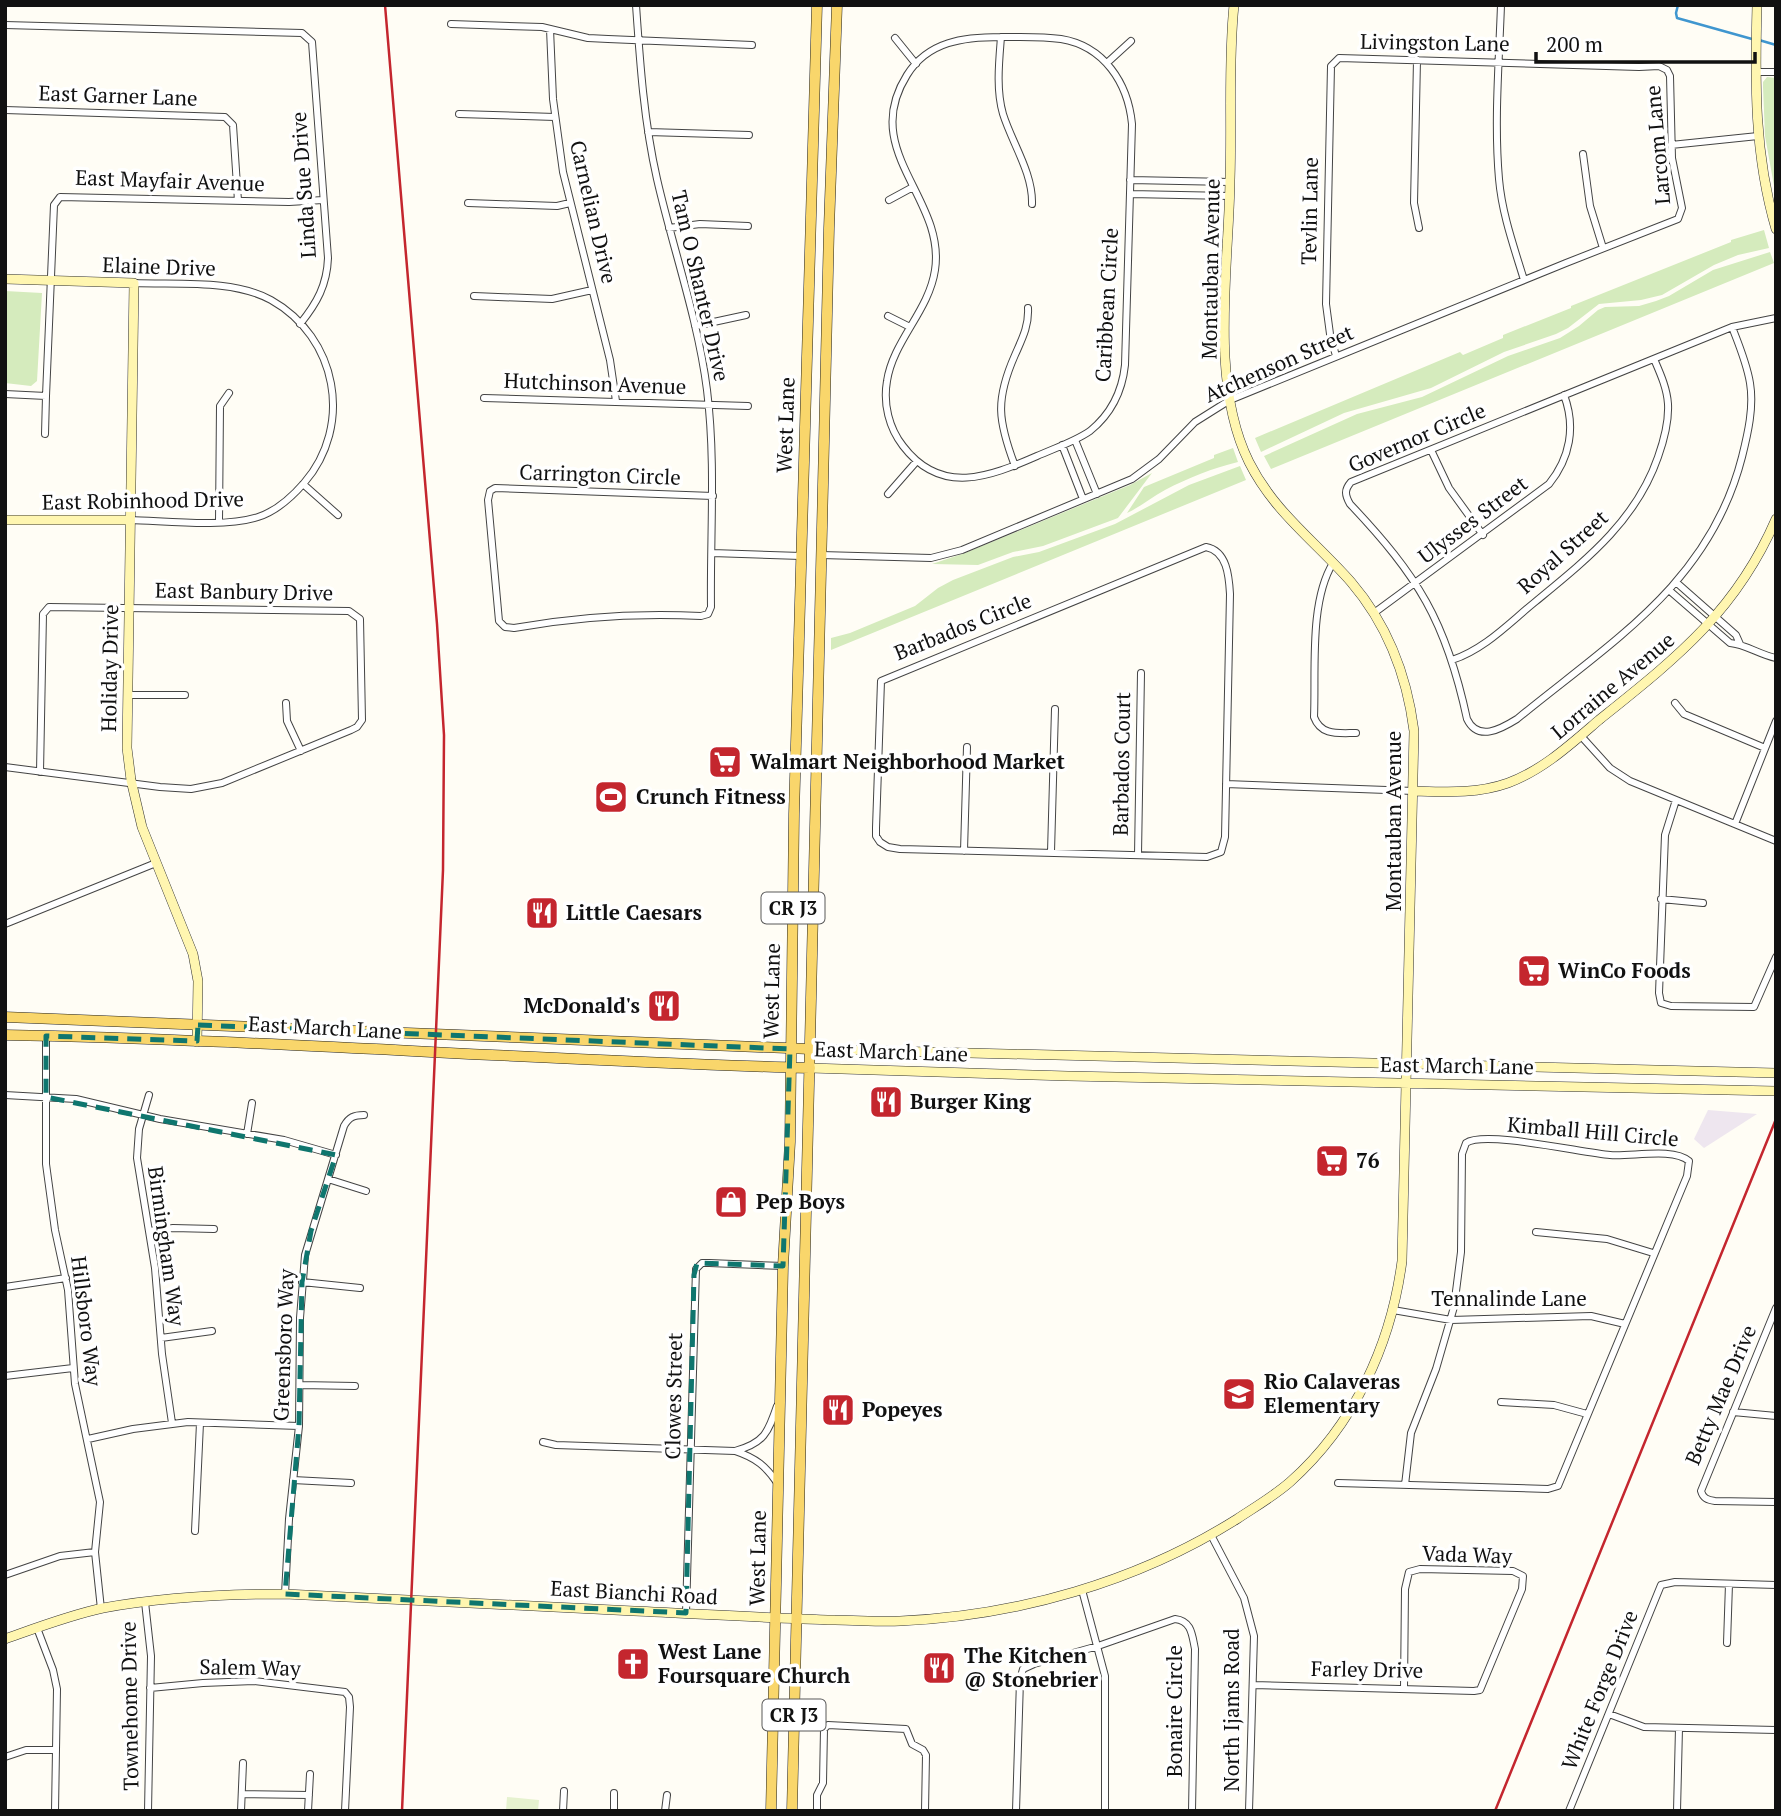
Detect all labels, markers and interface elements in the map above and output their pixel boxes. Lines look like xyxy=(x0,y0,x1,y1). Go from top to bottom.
scale bar xyxy=(1536,21,1755,65)
street label: Livingston Lane xyxy=(1360,27,1510,57)
text: 200 m xyxy=(1546,30,1603,58)
street label: East Garner Lane xyxy=(38,78,198,112)
street label: Larcom Lane xyxy=(1638,84,1676,206)
street label: Linda Sue Drive xyxy=(284,111,322,259)
street label: Carnelian Drive xyxy=(564,137,624,286)
street label: Tevlin Lane xyxy=(1294,157,1324,265)
street label: East Mayfair Avenue xyxy=(75,163,265,197)
street label: Montauban Avenue xyxy=(1194,178,1226,360)
street label: Tam O Shanter Drive xyxy=(665,188,737,384)
street label: Caribbean Circle xyxy=(1088,227,1124,383)
street label: Elaine Drive xyxy=(102,250,216,282)
street label: Atchenson Street xyxy=(1200,318,1358,409)
street label: Hutchinson Avenue xyxy=(503,366,687,400)
street label: West Lane xyxy=(769,377,801,473)
street label: Governor Circle xyxy=(1344,396,1489,479)
street label: Carrington Circle xyxy=(519,457,681,491)
street label: Ulysses Street xyxy=(1412,469,1533,570)
street label: East Robinhood Drive xyxy=(42,484,244,516)
street label: Royal Street xyxy=(1511,503,1614,599)
street label: East Banbury Drive xyxy=(155,575,334,607)
street label: Barbados Circle xyxy=(890,586,1035,666)
street label: Holiday Drive xyxy=(94,604,124,732)
street label: Lorraine Avenue xyxy=(1545,625,1680,745)
street label: Barbados Court xyxy=(1106,692,1136,836)
street label: Montauban Avenue xyxy=(1379,731,1407,911)
supermarket icon: Walmart Neighborhood Market xyxy=(706,743,744,781)
place label: Walmart Neighborhood Market xyxy=(750,747,1066,775)
sports icon: Crunch Fitness xyxy=(592,778,630,816)
place label: Crunch Fitness xyxy=(636,782,786,810)
road number: CR J3 xyxy=(762,893,824,924)
restaurant icon: Little Caesars xyxy=(523,894,561,932)
place label: Little Caesars xyxy=(566,898,702,926)
street label: West Lane xyxy=(756,943,786,1039)
supermarket icon: WinCo Foods xyxy=(1515,952,1553,990)
place label: WinCo Foods xyxy=(1558,956,1691,984)
restaurant icon: McDonald's xyxy=(645,987,683,1025)
place label: McDonald's xyxy=(523,991,640,1019)
street label: East March Lane xyxy=(247,1009,403,1045)
street label: East March Lane xyxy=(814,1034,969,1068)
street label: East March Lane xyxy=(1380,1050,1534,1080)
restaurant icon: Burger King xyxy=(867,1083,905,1121)
place label: Burger King xyxy=(910,1087,1032,1115)
street label: Kimball Hill Circle xyxy=(1506,1110,1680,1152)
supermarket icon: 76 xyxy=(1313,1142,1351,1180)
place label: 76 xyxy=(1356,1146,1380,1174)
street label: Birmingham Way xyxy=(142,1164,192,1328)
shop icon: Pep Boys xyxy=(712,1183,750,1221)
place label: Pep Boys xyxy=(756,1187,845,1215)
street label: Hillsboro Way xyxy=(65,1254,109,1388)
street label: Greensboro Way xyxy=(266,1268,300,1422)
street label: Tennalinde Lane xyxy=(1431,1284,1587,1312)
street label: Betty Mae Drive xyxy=(1678,1320,1762,1469)
street label: Clowes Street xyxy=(658,1332,688,1460)
place label: Rio Calaveras Elementary xyxy=(1264,1367,1400,1419)
school or university icon: Rio Calaveras Elementary xyxy=(1220,1375,1258,1413)
restaurant icon: Popeyes xyxy=(819,1391,857,1429)
place label: Popeyes xyxy=(862,1395,943,1423)
street label: West Lane xyxy=(742,1510,772,1606)
street label: Vada Way xyxy=(1422,1538,1513,1570)
street label: East Bianchi Road xyxy=(550,1574,719,1610)
street label: White Forge Drive xyxy=(1554,1606,1644,1774)
street label: Townehome Drive xyxy=(114,1621,144,1791)
street label: North Ijams Road xyxy=(1217,1628,1245,1792)
place label: West Lane Foursquare Church xyxy=(658,1637,851,1689)
place label: The Kitchen @ Stonebrier xyxy=(964,1641,1098,1693)
church icon: West Lane Foursquare Church xyxy=(614,1645,652,1683)
street label: Bonaire Circle xyxy=(1160,1645,1188,1777)
restaurant icon: The Kitchen @ Stonebrier xyxy=(920,1649,958,1687)
street label: Salem Way xyxy=(199,1652,301,1682)
street label: Farley Drive xyxy=(1311,1654,1423,1684)
road number: CR J3 xyxy=(762,1700,826,1730)

